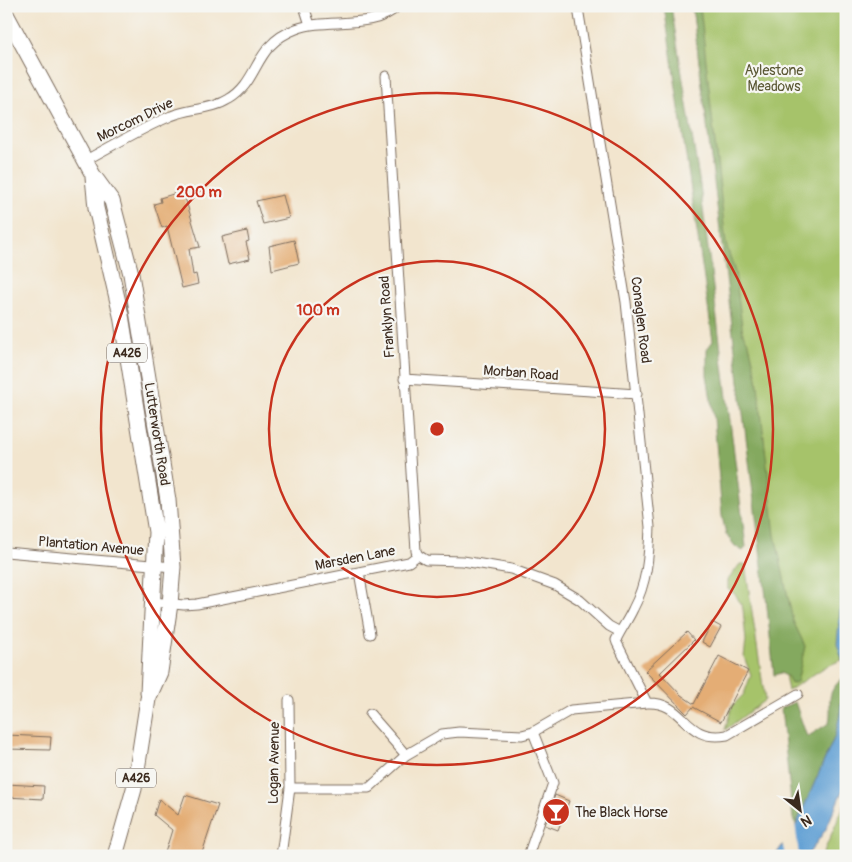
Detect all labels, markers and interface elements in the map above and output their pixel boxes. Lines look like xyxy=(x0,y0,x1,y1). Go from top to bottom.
park label: Aylestone Meadows xyxy=(745,62,804,95)
street label: Morcom Drive xyxy=(94,94,176,146)
text: 200 m xyxy=(176,183,222,202)
street label: Franklyn Road xyxy=(376,275,398,359)
street label: Conaglen Road xyxy=(627,276,655,365)
text: 100 m xyxy=(297,301,339,320)
road number: A426 xyxy=(107,343,147,362)
street label: Morban Road xyxy=(483,362,559,384)
street label: Lutterworth Road xyxy=(140,381,174,487)
centre of rings xyxy=(428,420,446,438)
street label: Plantation Avenue xyxy=(37,533,145,559)
street label: Marsden Lane xyxy=(313,542,397,574)
street label: Logan Avenue xyxy=(265,721,283,804)
road number: A426 xyxy=(116,768,156,788)
north arrow xyxy=(774,784,824,834)
bar icon: The Black Horse xyxy=(541,797,571,827)
place label: The Black Horse xyxy=(575,804,668,821)
text: N xyxy=(798,811,815,831)

